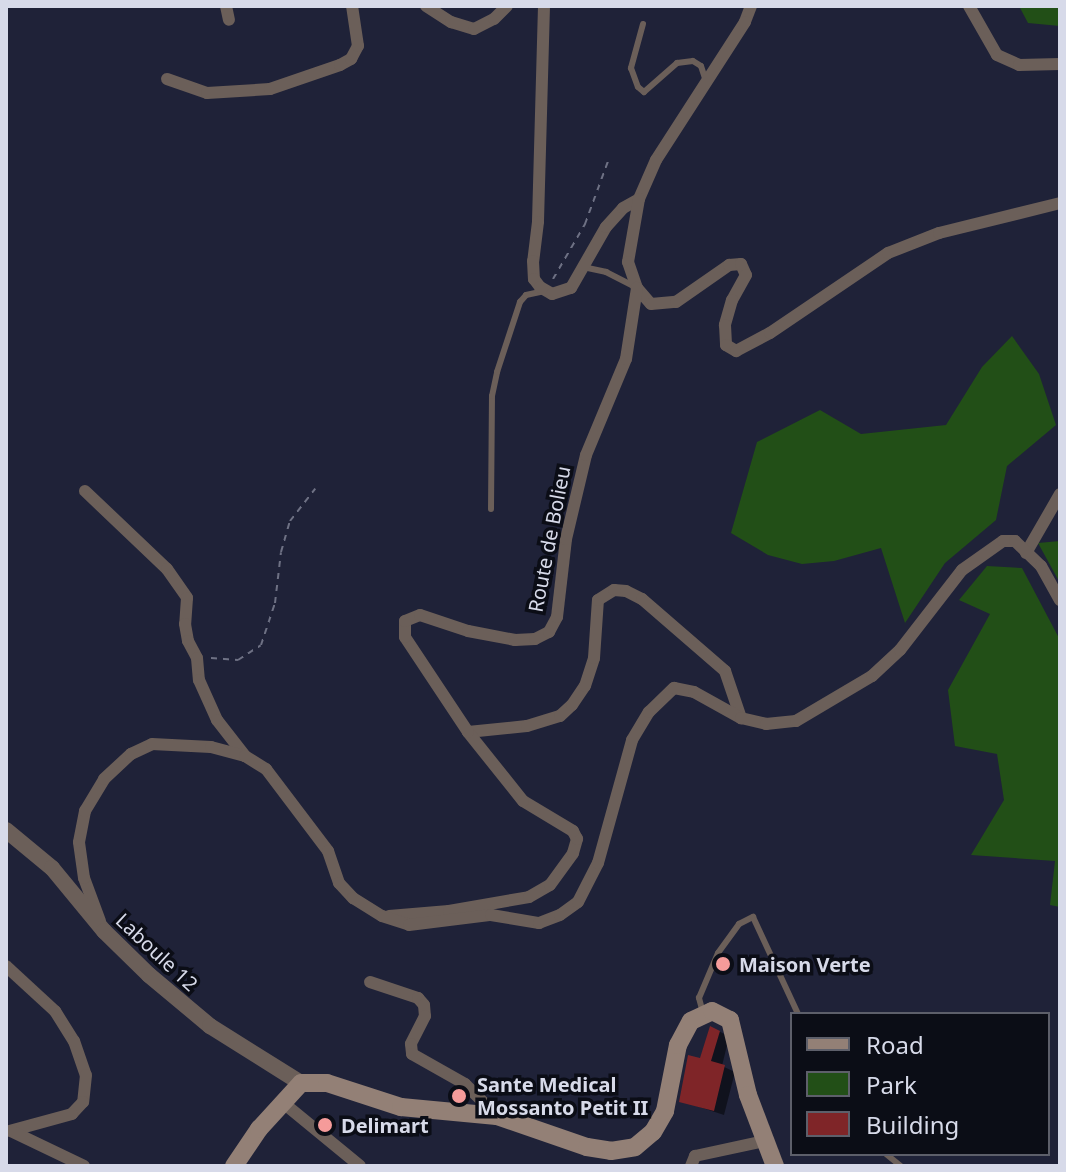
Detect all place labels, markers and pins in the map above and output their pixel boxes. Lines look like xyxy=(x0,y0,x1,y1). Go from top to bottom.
place label: Maison Verte xyxy=(739,952,871,976)
marker: Maison Verte xyxy=(714,955,732,973)
place label: Sante Medical Mossanto Petit II xyxy=(477,1072,648,1119)
marker: Sante Medical Mossanto Petit II xyxy=(448,1085,470,1107)
place label: Delimart xyxy=(341,1113,429,1137)
marker: Delimart xyxy=(316,1116,334,1134)

